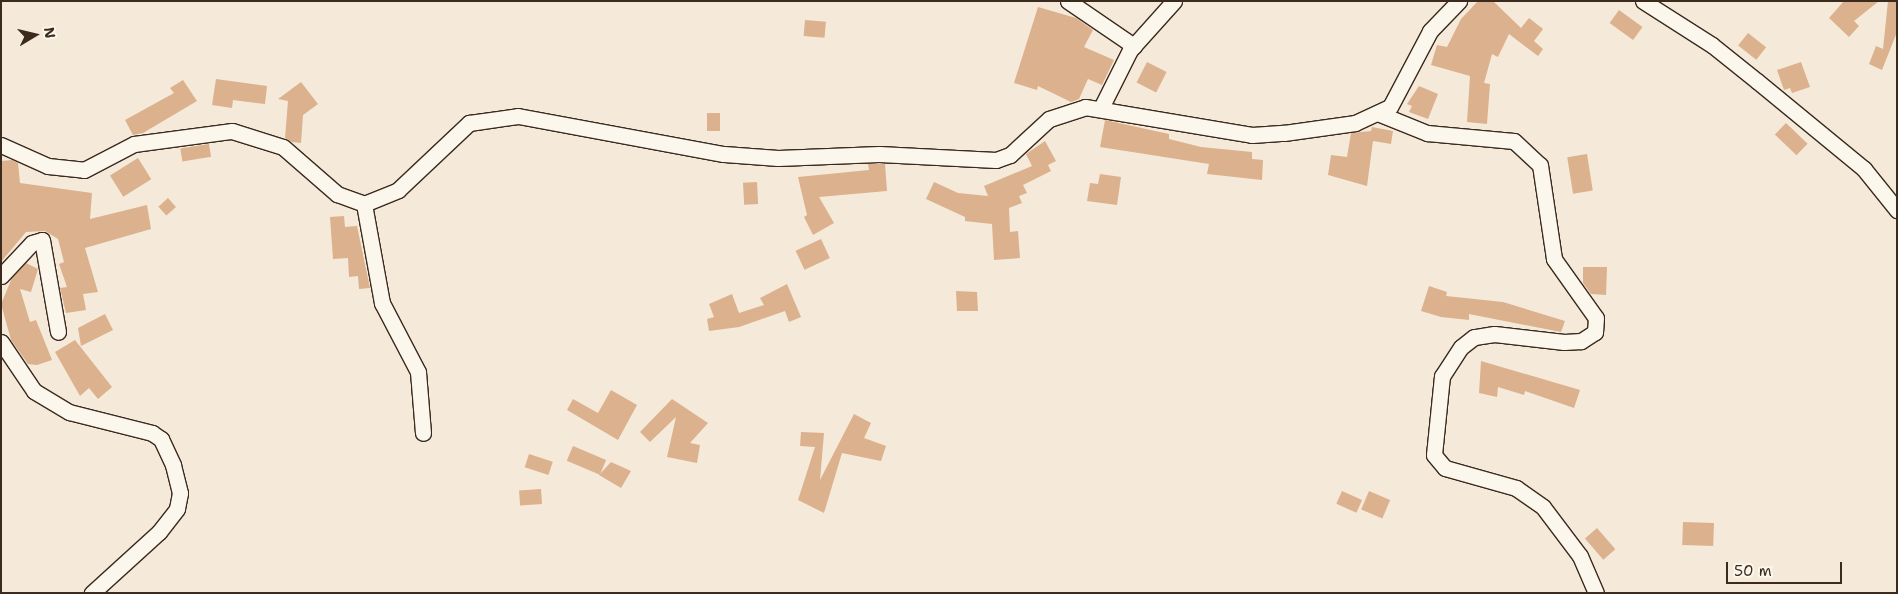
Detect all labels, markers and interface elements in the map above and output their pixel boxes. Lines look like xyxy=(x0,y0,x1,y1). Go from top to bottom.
north arrow xyxy=(10,10,60,60)
text: N xyxy=(40,26,60,40)
scale bar xyxy=(1728,552,1844,584)
text: 50 m xyxy=(1734,561,1772,581)

